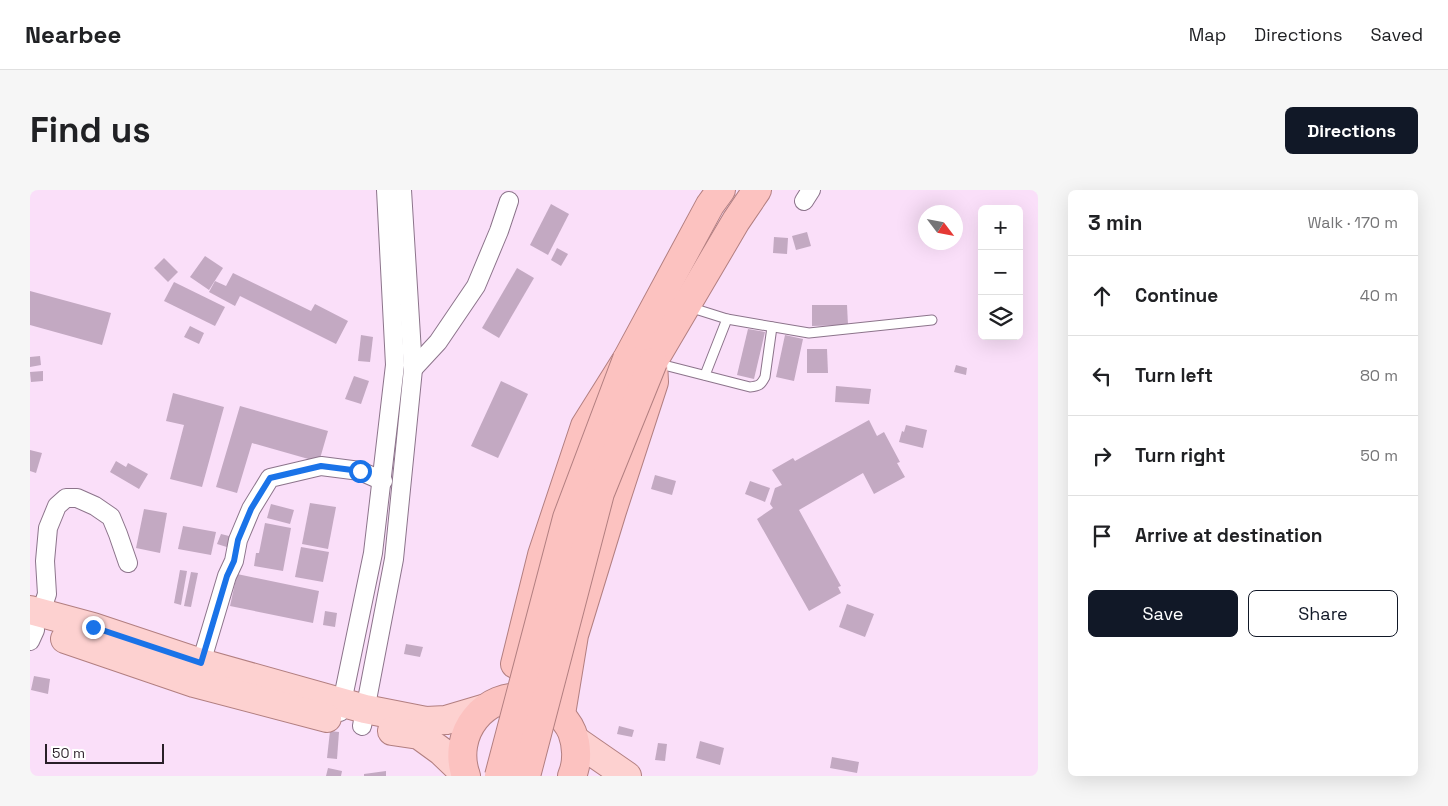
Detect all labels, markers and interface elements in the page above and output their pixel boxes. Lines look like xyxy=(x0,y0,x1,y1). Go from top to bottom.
text: Nearbee xyxy=(25,19,121,50)
text: Map xyxy=(1189,23,1226,46)
text: Directions xyxy=(1254,23,1343,46)
text: Saved xyxy=(1371,23,1423,46)
button: Directions xyxy=(1285,107,1418,154)
text: Find us xyxy=(30,108,151,152)
north arrow xyxy=(918,205,963,250)
map controls xyxy=(978,205,1023,340)
button: + xyxy=(978,205,1023,250)
text: 3 min xyxy=(1088,209,1143,236)
text: Walk · 170 m xyxy=(1308,212,1398,233)
button: − xyxy=(978,250,1023,295)
icon: ahead xyxy=(1088,282,1116,310)
text: Continue xyxy=(1135,283,1218,308)
text: 40 m xyxy=(1360,285,1398,306)
button: layers xyxy=(978,295,1023,340)
icon: left xyxy=(1088,362,1116,390)
text: Turn left xyxy=(1135,363,1213,388)
text: 80 m xyxy=(1360,365,1398,386)
icon: right xyxy=(1088,442,1116,470)
text: Turn right xyxy=(1135,443,1225,468)
text: 50 m xyxy=(1360,445,1398,466)
route start xyxy=(349,460,372,483)
icon: arrive xyxy=(1088,522,1116,550)
text: Arrive at destination xyxy=(1135,523,1323,548)
button: Save xyxy=(1088,590,1238,637)
button: Share xyxy=(1248,590,1398,637)
route end xyxy=(82,616,105,639)
scale bar xyxy=(45,741,164,764)
text: 50 m xyxy=(52,744,85,762)

